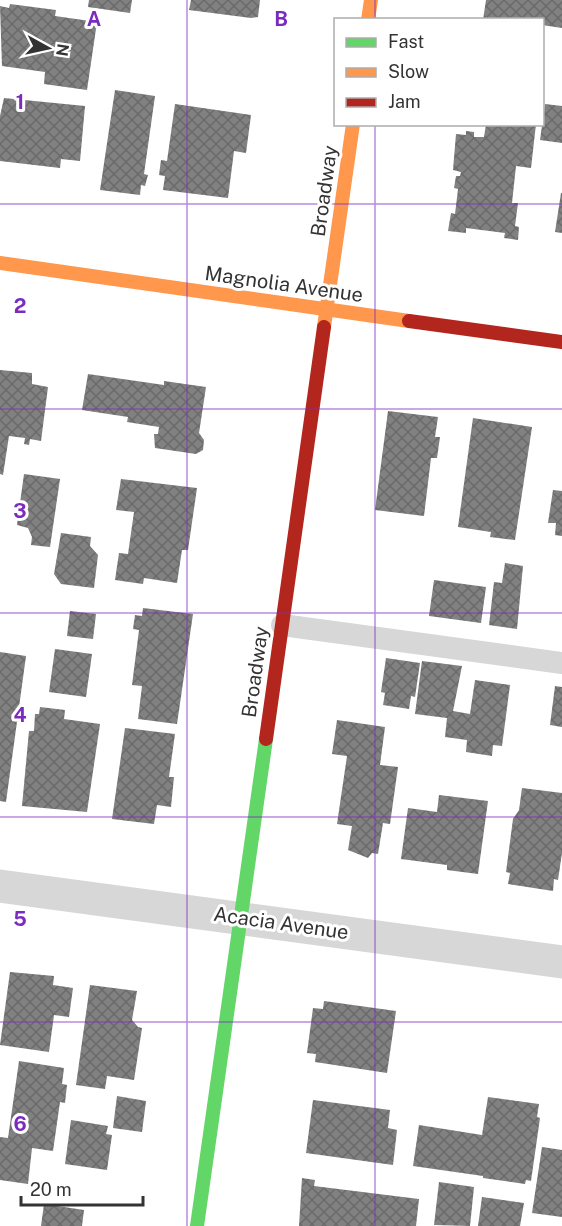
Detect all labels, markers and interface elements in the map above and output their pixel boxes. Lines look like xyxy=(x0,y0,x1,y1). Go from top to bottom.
text: A xyxy=(87,7,101,31)
text: B xyxy=(274,7,288,31)
north arrow xyxy=(18,18,78,78)
legend xyxy=(334,18,544,126)
text: Fast xyxy=(388,31,424,52)
text: N xyxy=(52,42,73,58)
text: Slow xyxy=(388,61,429,82)
text: 1 xyxy=(16,90,24,114)
text: Jam xyxy=(388,91,421,112)
street label: Broadway xyxy=(306,143,342,238)
street label: Magnolia Avenue xyxy=(203,261,365,307)
text: 2 xyxy=(14,294,26,318)
text: 3 xyxy=(13,499,27,523)
street label: Broadway xyxy=(237,624,273,719)
text: 4 xyxy=(13,703,27,727)
street label: Acacia Avenue xyxy=(212,902,350,944)
text: 5 xyxy=(13,907,27,931)
text: 6 xyxy=(13,1112,27,1136)
scale bar xyxy=(21,1169,142,1207)
text: 20 m xyxy=(30,1179,72,1200)

